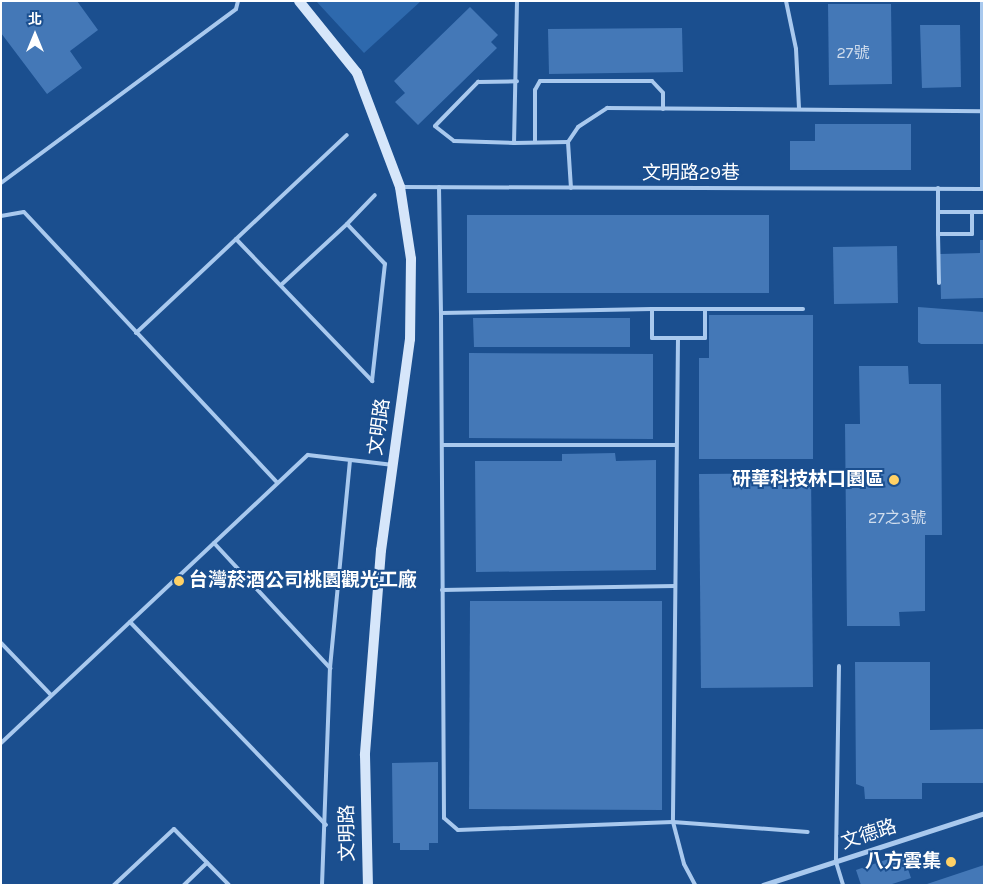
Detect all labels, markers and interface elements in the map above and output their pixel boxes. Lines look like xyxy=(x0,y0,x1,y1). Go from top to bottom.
north arrow xyxy=(10,10,60,60)
text: 北 xyxy=(28,11,42,28)
house number: 27號 xyxy=(837,43,869,63)
street label: 文明路29巷 xyxy=(642,163,740,185)
street label: 文明路 xyxy=(365,397,395,457)
place label: 研華科技林口園區 xyxy=(732,469,884,491)
marker: 研華科技林口園區 xyxy=(888,474,900,486)
house number: 27之3號 xyxy=(868,508,926,528)
place label: 台灣菸酒公司桃園觀光工廠 xyxy=(189,570,417,592)
marker: 台灣菸酒公司桃園觀光工廠 xyxy=(173,575,185,587)
street label: 文明路 xyxy=(336,804,360,862)
street label: 文德路 xyxy=(838,815,900,855)
place label: 八方雲集 xyxy=(865,851,941,873)
marker: 八方雲集 xyxy=(945,856,957,868)

